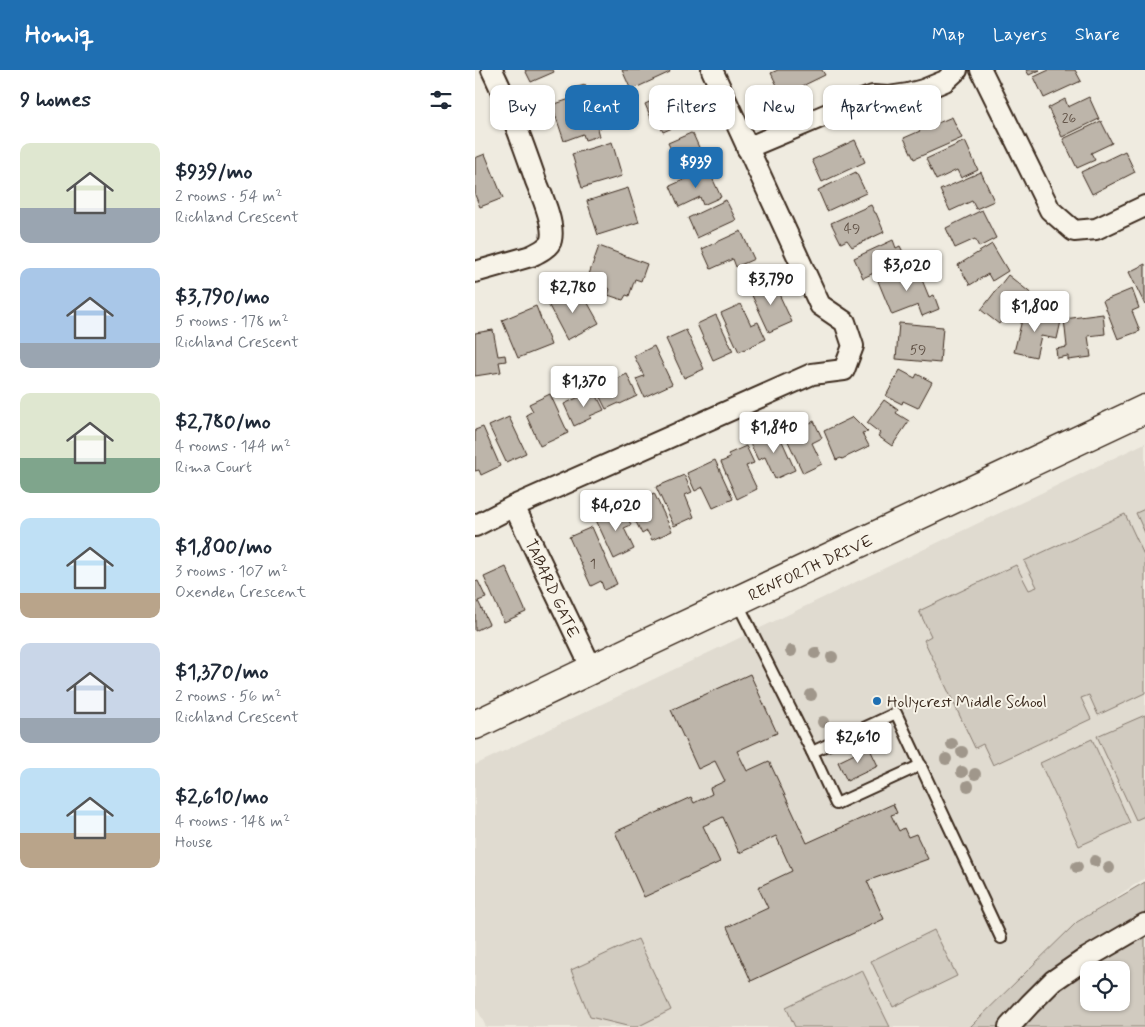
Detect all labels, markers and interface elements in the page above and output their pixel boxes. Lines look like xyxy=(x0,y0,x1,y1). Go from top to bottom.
text: Homiq xyxy=(25,20,94,51)
text: Map xyxy=(932,23,965,47)
text: Layers xyxy=(993,23,1047,47)
text: Share xyxy=(1075,23,1120,47)
chip: Buy xyxy=(490,85,555,130)
chip: Rent xyxy=(565,85,639,130)
chip: Filters xyxy=(649,85,735,130)
chip: New xyxy=(745,85,813,130)
chip: Apartment xyxy=(823,85,941,130)
text: 9 homes xyxy=(20,86,91,114)
icon: filters xyxy=(427,86,455,114)
house number: 26 xyxy=(1062,109,1077,127)
pin: $939 xyxy=(666,146,726,189)
text: $939 xyxy=(680,152,712,173)
text: $939/mo xyxy=(175,158,252,186)
icon: home xyxy=(60,163,120,223)
text: 2 rooms · 54 m² xyxy=(175,186,282,207)
text: Richland Crescent xyxy=(175,207,299,228)
house number: 49 xyxy=(844,220,860,238)
pin: $3,020 xyxy=(866,250,948,292)
text: $3,020 xyxy=(883,255,931,276)
pin: $3,790 xyxy=(730,264,812,306)
text: $3,790 xyxy=(748,269,794,290)
pin: $2,780 xyxy=(532,272,614,314)
text: $2,780 xyxy=(550,277,596,298)
text: $3,790/mo xyxy=(175,283,270,311)
icon: home xyxy=(60,288,120,348)
pin: $1,800 xyxy=(994,290,1076,333)
text: $1,800 xyxy=(1011,296,1059,317)
text: 5 rooms · 178 m² xyxy=(175,311,289,332)
text: Richland Crescent xyxy=(175,332,299,353)
house number: 59 xyxy=(910,341,926,359)
pin: $1,370 xyxy=(543,366,625,408)
text: $1,370 xyxy=(562,371,606,392)
text: $2,780/mo xyxy=(175,408,271,436)
pin: $1,840 xyxy=(733,412,815,454)
icon: home xyxy=(60,413,120,473)
text: $1,840 xyxy=(750,417,798,438)
text: 4 rooms · 144 m² xyxy=(175,436,291,457)
text: Rima Court xyxy=(175,457,252,478)
pin: $4,020 xyxy=(575,490,657,532)
text: $4,020 xyxy=(591,495,641,516)
street label: RENFORTH DRIVE xyxy=(745,530,876,606)
text: $1,800/mo xyxy=(175,533,272,561)
street label: TABARD GATE xyxy=(520,536,584,641)
icon: home xyxy=(60,538,120,598)
house number: 1 xyxy=(590,555,596,573)
text: 3 rooms · 107 m² xyxy=(175,561,288,582)
text: Oxenden Crescent xyxy=(175,582,306,603)
text: $1,370/mo xyxy=(175,658,268,686)
icon: home xyxy=(60,663,120,723)
text: 2 rooms · 56 m² xyxy=(175,686,282,707)
place label: Hollycrest Middle School xyxy=(887,692,1047,713)
marker: Hollycrest Middle School xyxy=(871,695,883,707)
text: Richland Crescent xyxy=(175,707,299,728)
pin: $2,610 xyxy=(817,722,899,764)
text: $2,610 xyxy=(836,727,880,748)
text: $2,610/mo xyxy=(175,783,269,811)
icon: home xyxy=(60,788,120,848)
text: 4 rooms · 148 m² xyxy=(175,811,290,832)
text: House xyxy=(175,832,213,853)
map controls xyxy=(1080,961,1130,1011)
button: locate xyxy=(1080,961,1130,1011)

